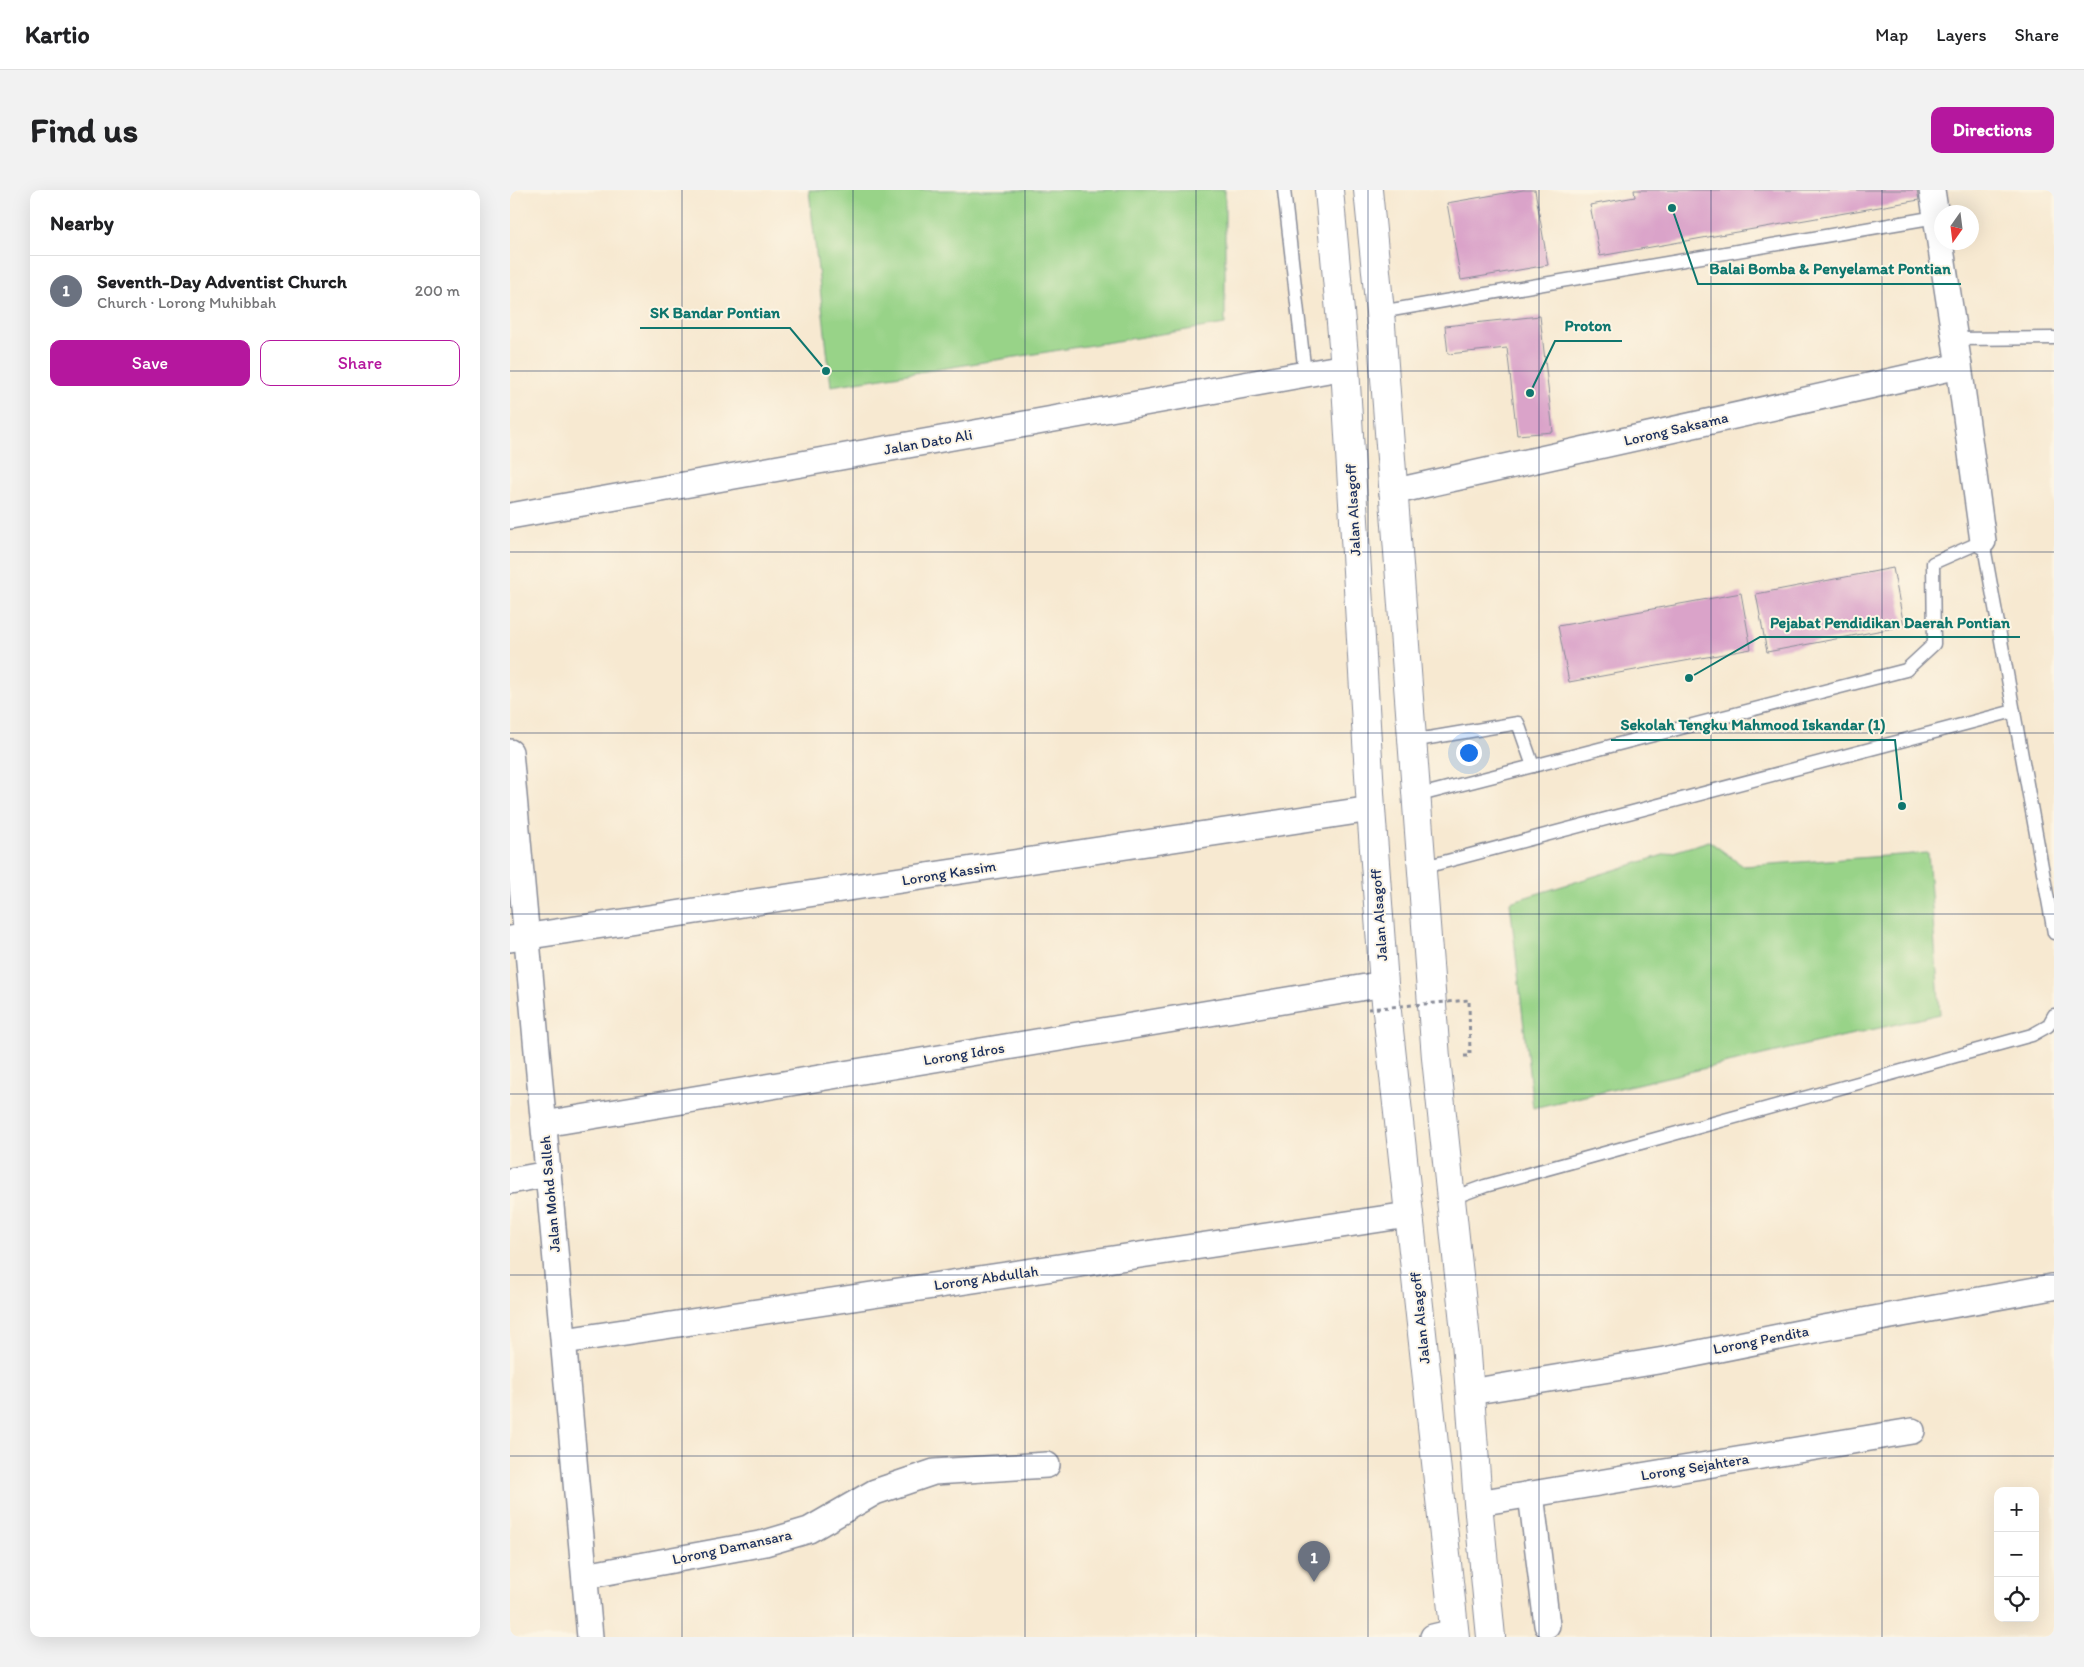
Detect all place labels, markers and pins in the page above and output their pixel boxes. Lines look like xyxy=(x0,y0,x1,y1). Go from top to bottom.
callout: Balai Bomba & Penyelamat Pontian xyxy=(1698,253,1961,284)
callout: SK Bandar Pontian xyxy=(640,297,790,328)
callout: Proton xyxy=(1555,310,1622,341)
callout: Pejabat Pendidikan Daerah Pontian xyxy=(1760,606,2020,637)
callout: Sekolah Tengku Mahmood Iskandar (1) xyxy=(1611,709,1895,740)
pin: 1 xyxy=(1298,1541,1330,1582)

